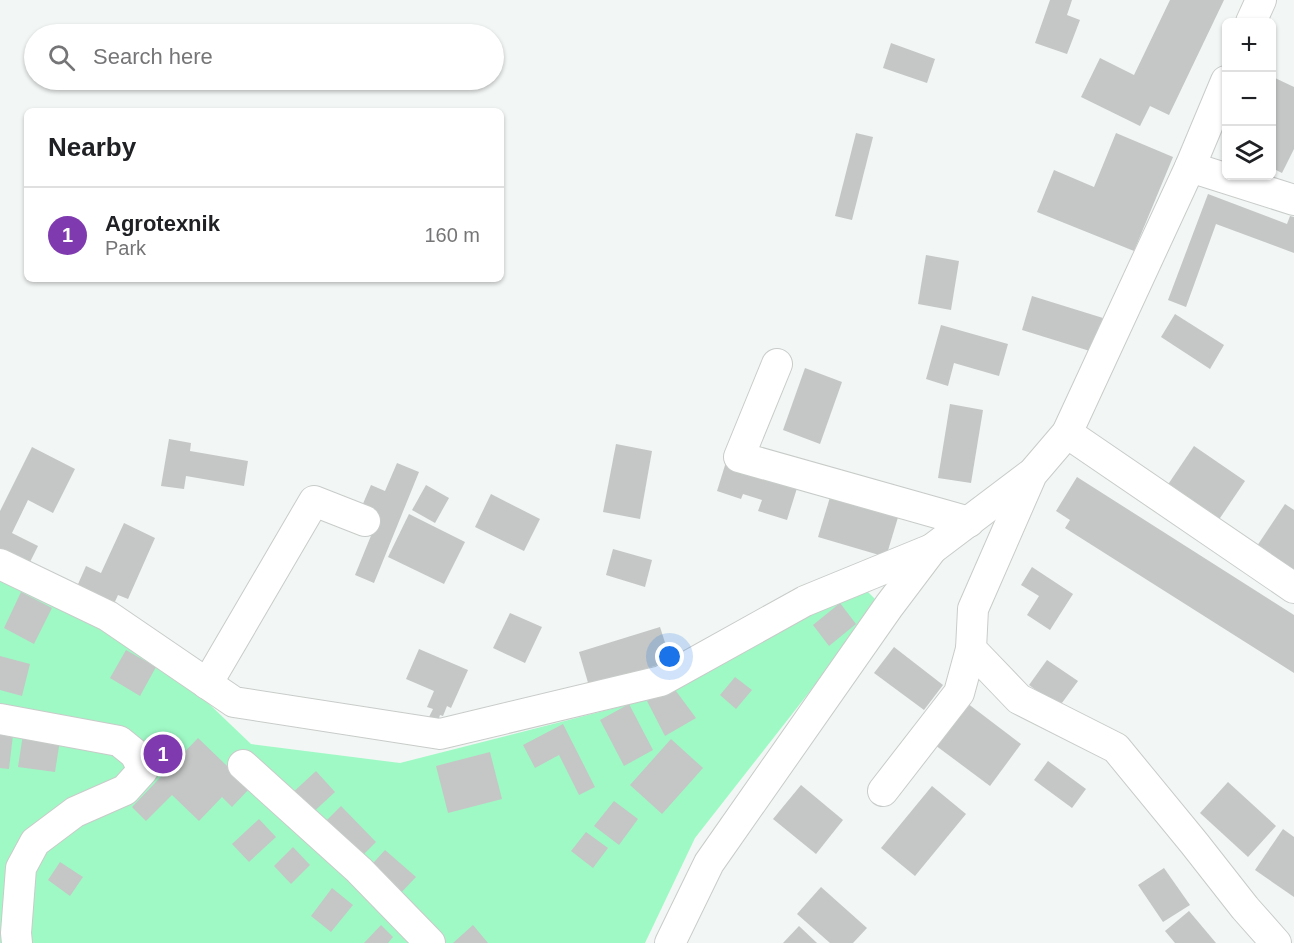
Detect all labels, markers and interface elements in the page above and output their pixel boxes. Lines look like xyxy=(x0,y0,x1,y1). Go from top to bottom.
map controls xyxy=(1222,18,1276,180)
button: + xyxy=(1222,18,1276,72)
search box xyxy=(24,24,504,90)
icon: search xyxy=(45,41,78,74)
text: Search here xyxy=(93,44,213,69)
button: − xyxy=(1222,72,1276,126)
button: layers xyxy=(1222,126,1276,180)
text: Nearby xyxy=(48,132,136,162)
text: Agrotexnik xyxy=(105,211,220,236)
text: 1 xyxy=(62,224,73,246)
text: 160 m xyxy=(424,224,480,246)
text: Park xyxy=(105,237,146,259)
your location xyxy=(655,642,684,671)
pin: 1 xyxy=(144,732,182,777)

